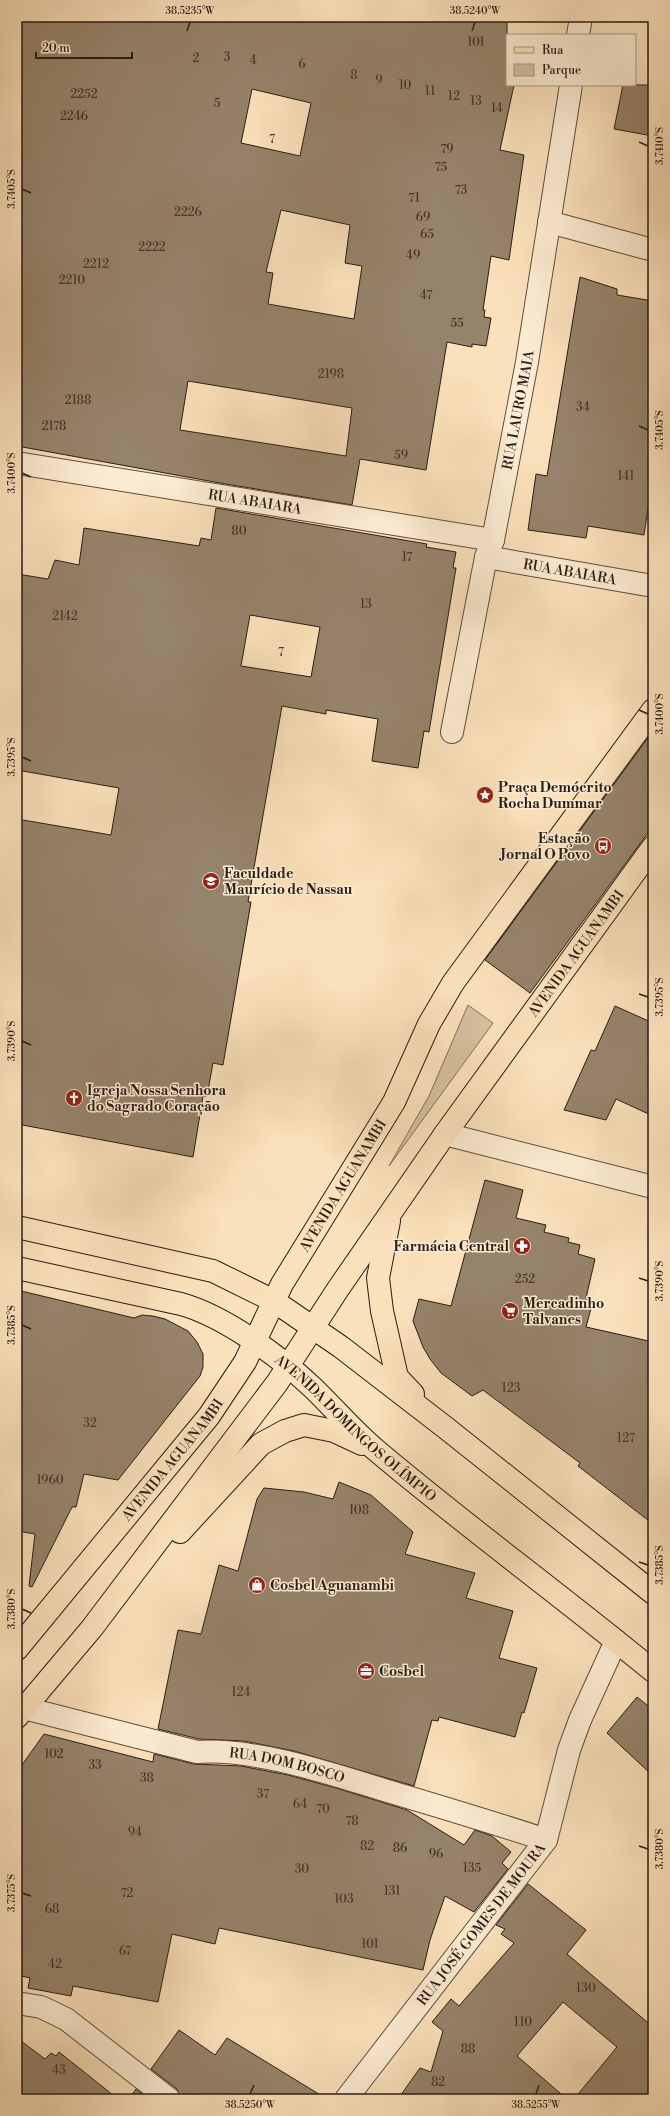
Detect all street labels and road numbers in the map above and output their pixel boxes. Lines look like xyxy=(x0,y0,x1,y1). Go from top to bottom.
street label: RUA LAURO MAIA xyxy=(499,349,539,471)
street label: RUA ABAIARA xyxy=(207,486,303,519)
street label: RUA ABAIARA xyxy=(522,556,618,590)
street label: AVENIDA AGUANAMBI xyxy=(524,886,629,1022)
street label: AVENIDA AGUANAMBI xyxy=(295,1116,391,1256)
street label: AVENIDA DOMINGOS OLÍMPIO xyxy=(270,1350,440,1506)
street label: AVENIDA AGUANAMBI xyxy=(118,1395,228,1526)
street label: RUA DOM BOSCO xyxy=(228,1744,347,1787)
street label: RUA JOSÉ GOMES DE MOURA xyxy=(414,1840,550,2009)

